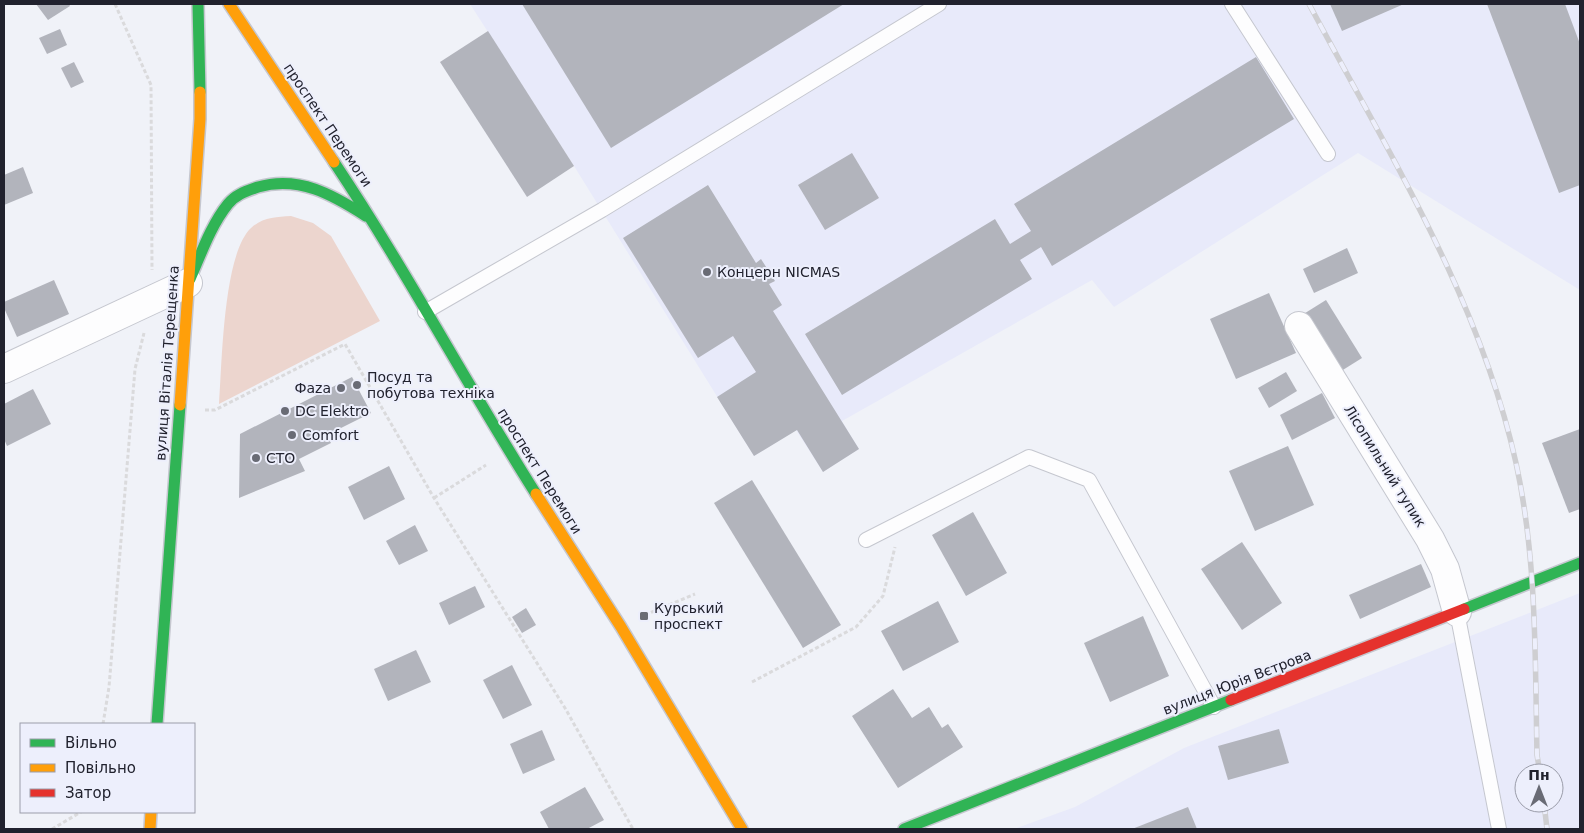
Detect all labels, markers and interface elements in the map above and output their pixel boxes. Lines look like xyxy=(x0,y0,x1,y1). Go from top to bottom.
street label: проспект Перемоги xyxy=(281,60,375,190)
place label: Концерн NICMAS xyxy=(717,264,840,280)
street label: вулиця Віталія Терещенка xyxy=(152,265,182,461)
marker: Концерн NICMAS xyxy=(701,266,713,278)
place label: Посуд та побутова техніка xyxy=(367,369,495,401)
marker: Посуд та побутова техніка xyxy=(351,379,363,391)
place label: Фаzа xyxy=(294,380,331,396)
marker: Фаzа xyxy=(335,382,347,394)
street label: Лісопильний тупик xyxy=(1341,402,1429,530)
place label: DC Elektro xyxy=(295,403,369,419)
marker: DC Elektro xyxy=(279,405,291,417)
street label: проспект Перемоги xyxy=(495,405,585,537)
place label: Comfort xyxy=(302,427,359,443)
marker: Comfort xyxy=(286,429,298,441)
place label: СТО xyxy=(266,450,295,466)
marker: СТО xyxy=(250,452,262,464)
place label: Курський проспект xyxy=(654,600,724,632)
marker: Курський проспект xyxy=(638,610,650,622)
street label: вулиця Юрія Вєтрова xyxy=(1161,646,1313,718)
legend xyxy=(20,723,195,813)
text: Вільно xyxy=(65,734,117,752)
text: Повільно xyxy=(65,759,136,777)
north arrow xyxy=(1514,763,1564,813)
text: Пн xyxy=(1528,767,1550,783)
text: Затор xyxy=(65,784,111,802)

